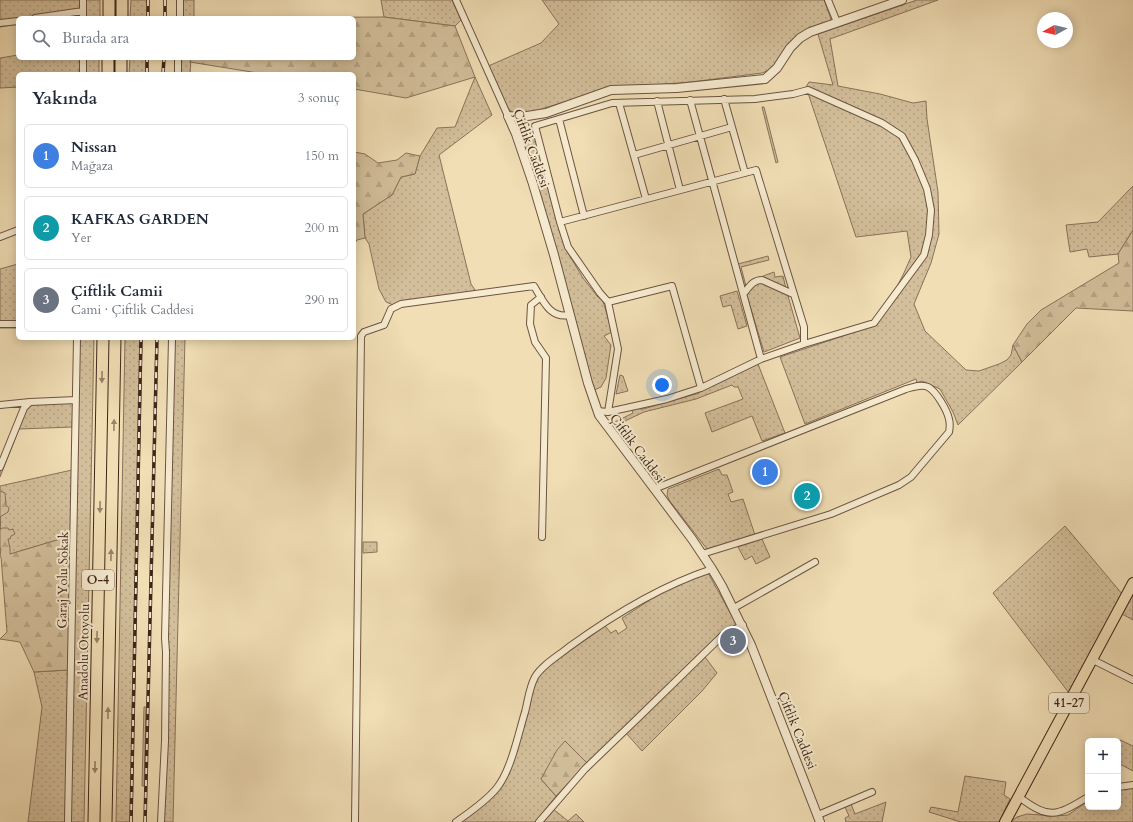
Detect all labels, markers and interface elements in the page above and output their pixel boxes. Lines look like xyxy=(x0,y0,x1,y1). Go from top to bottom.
north arrow xyxy=(1037,12,1073,48)
search box xyxy=(16,16,356,60)
icon: search xyxy=(30,27,52,49)
text: Burada ara xyxy=(62,28,129,48)
text: Yakında xyxy=(32,87,97,110)
text: 3 sonuç xyxy=(298,89,340,107)
street label: Çiftlik Caddesi xyxy=(509,107,554,190)
text: Nissan xyxy=(71,137,117,157)
text: 1 xyxy=(43,147,49,165)
text: 150 m xyxy=(305,147,339,165)
text: Mağaza xyxy=(71,157,113,175)
text: KAFKAS GARDEN xyxy=(71,209,209,229)
text: 2 xyxy=(43,219,49,237)
text: 200 m xyxy=(305,219,339,237)
text: Yer xyxy=(71,229,91,247)
text: Çiftlik Camii xyxy=(71,281,163,301)
text: 3 xyxy=(43,291,49,309)
text: 290 m xyxy=(305,291,339,309)
text: Cami · Çiftlik Caddesi xyxy=(71,301,194,319)
one-way arrow xyxy=(99,371,105,384)
your location xyxy=(652,375,672,395)
street label: Çiftlik Caddesi xyxy=(605,410,669,487)
one-way arrow xyxy=(110,419,117,431)
pin: 1 xyxy=(752,457,778,487)
pin: 2 xyxy=(794,481,820,511)
one-way arrow xyxy=(97,501,103,514)
street label: Garaj Yolu Sokak xyxy=(53,531,73,629)
one-way arrow xyxy=(108,548,114,561)
road number: O-4 xyxy=(82,570,114,590)
street label: Anadolu Otoyolu xyxy=(74,603,94,701)
pin: 3 xyxy=(720,626,746,656)
one-way arrow xyxy=(94,631,100,644)
street label: Çiftlik Caddesi xyxy=(773,689,821,772)
road number: 41-27 xyxy=(1049,693,1089,713)
one-way arrow xyxy=(105,706,111,719)
map controls xyxy=(1085,738,1121,810)
button: + xyxy=(1085,738,1121,774)
one-way arrow xyxy=(92,761,98,774)
button: − xyxy=(1085,774,1121,810)

